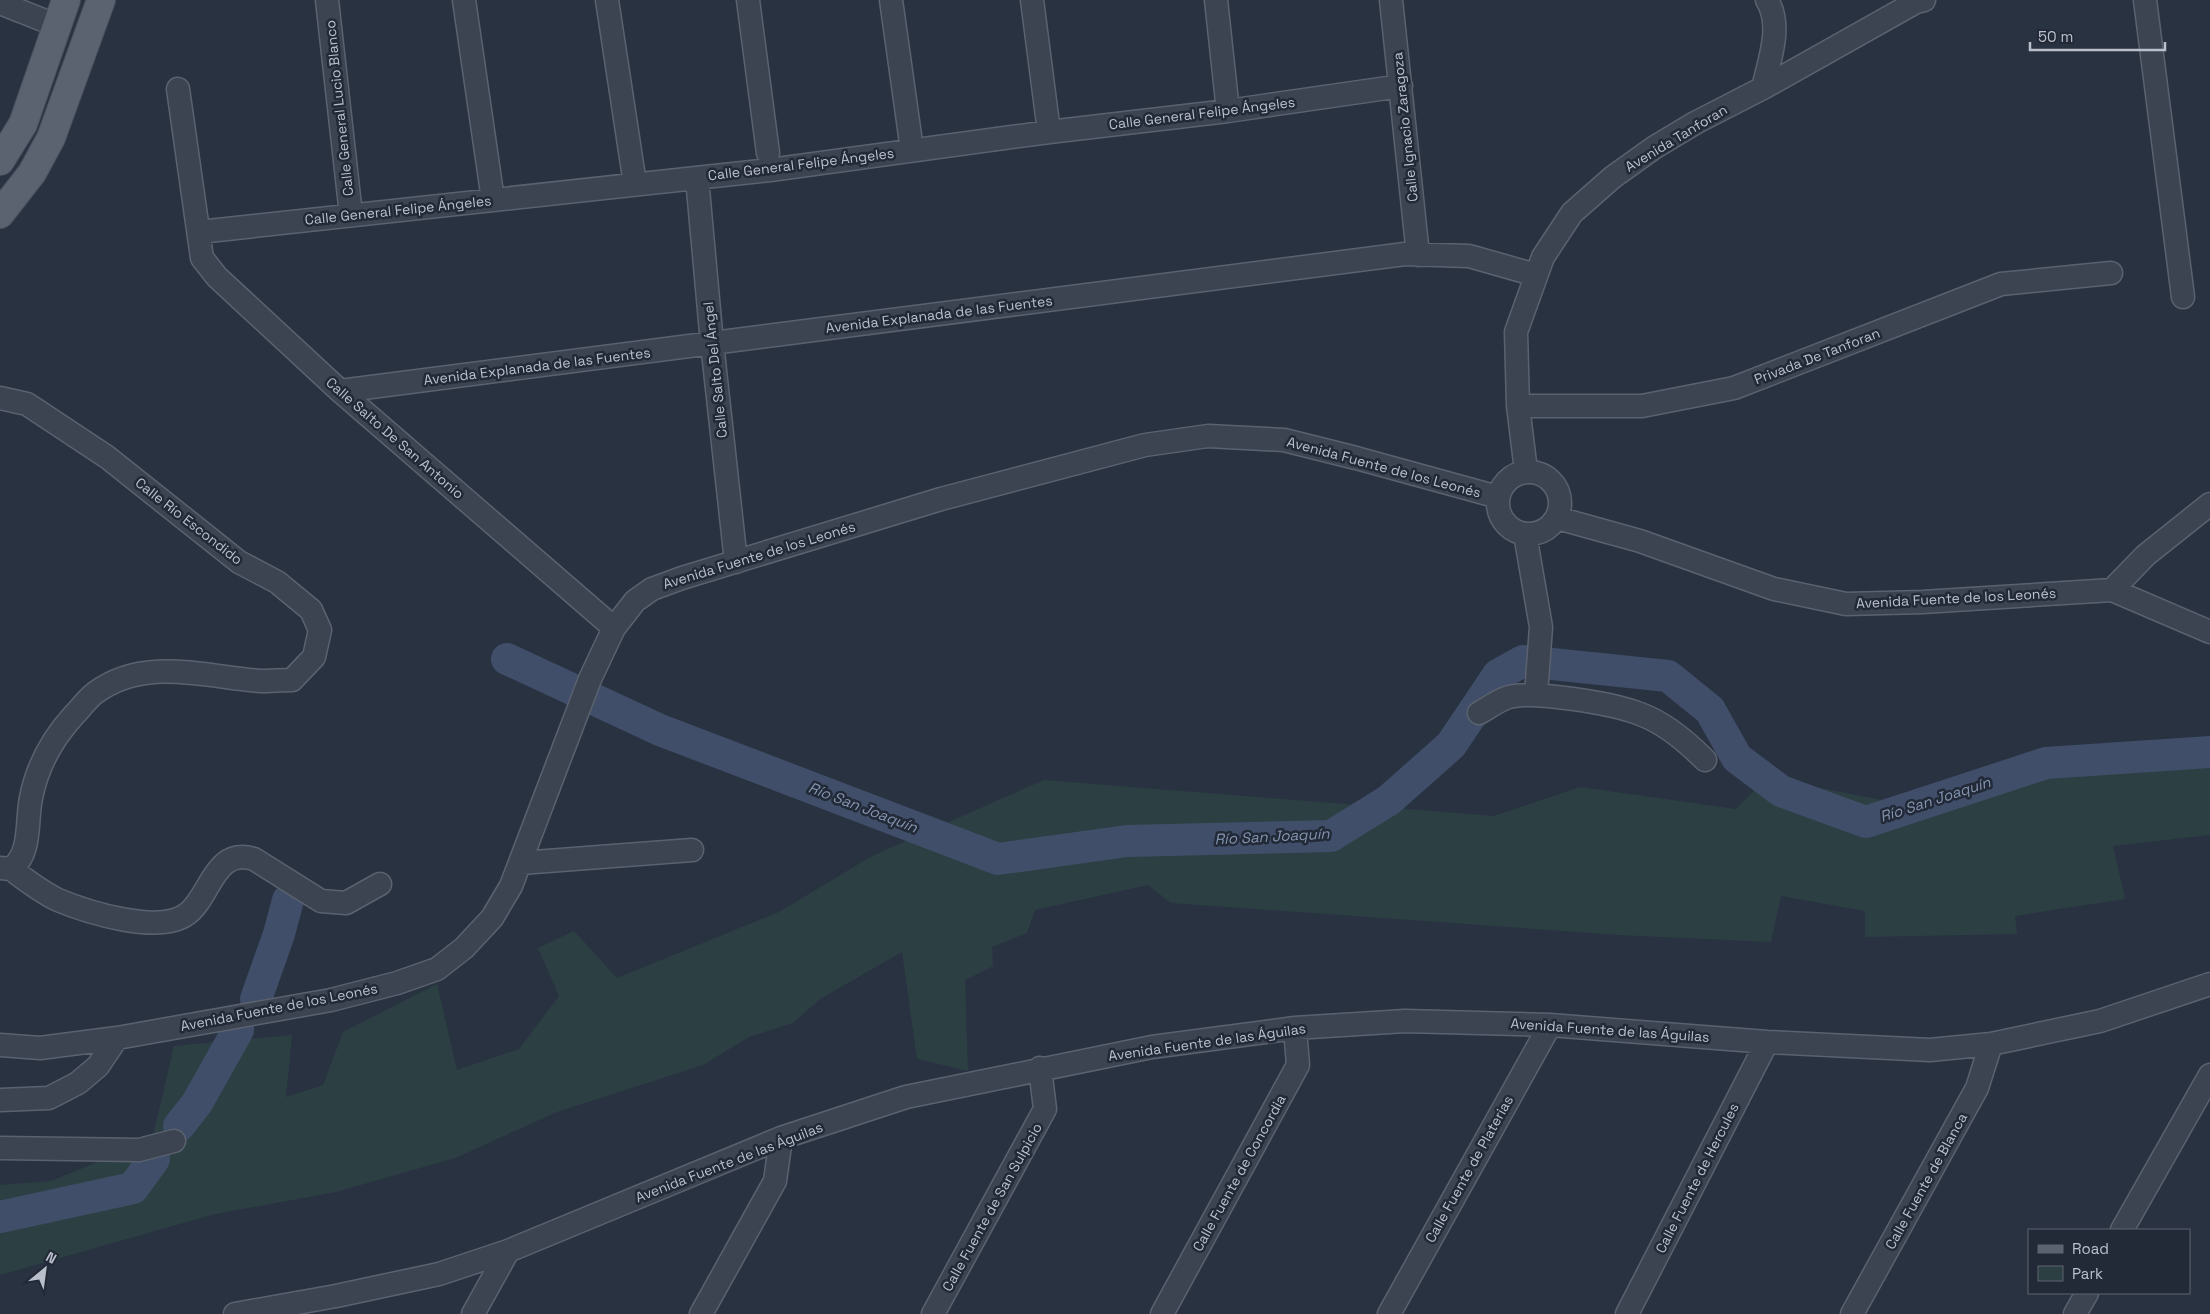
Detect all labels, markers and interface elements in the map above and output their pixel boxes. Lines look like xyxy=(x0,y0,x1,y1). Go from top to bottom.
street label: Calle General Lucio Blanco xyxy=(321,19,357,197)
scale bar xyxy=(2030,20,2165,52)
text: 50 m xyxy=(2038,27,2073,46)
street label: Calle Ignacio Zaragoza xyxy=(1388,51,1422,203)
street label: Calle General Felipe Ángeles xyxy=(1108,93,1296,133)
street label: Avenida Tanforan xyxy=(1622,100,1730,176)
street label: Calle General Felipe Ángeles xyxy=(707,144,895,184)
street label: Calle General Felipe Ángeles xyxy=(304,191,492,229)
street label: Avenida Explanada de las Fuentes xyxy=(824,291,1054,337)
street label: Calle Salto Del Ángel xyxy=(699,301,731,439)
street label: Privada De Tanforan xyxy=(1752,324,1882,388)
street label: Avenida Explanada de las Fuentes xyxy=(422,343,652,389)
street label: Calle Salto De San Antonio xyxy=(322,373,468,503)
street label: Avenida Fuente de los Leonés xyxy=(1285,432,1483,502)
street label: Calle Río Escondido xyxy=(132,473,246,569)
street label: Avenida Fuente de los Leonés xyxy=(661,517,857,593)
street label: Avenida Fuente de los Leonés xyxy=(1855,584,2057,612)
water label: Río San Joaquín xyxy=(1877,772,1993,826)
water label: Río San Joaquín xyxy=(806,778,921,837)
water label: Río San Joaquín xyxy=(1214,823,1331,848)
street label: Avenida Fuente de los Leonés xyxy=(179,979,379,1035)
street label: Avenida Fuente de las Águilas xyxy=(1510,1014,1710,1046)
street label: Avenida Fuente de las Águilas xyxy=(1107,1019,1307,1065)
street label: Calle Fuente de Concordia xyxy=(1188,1092,1290,1254)
street label: Calle Fuente de Platerias xyxy=(1421,1092,1517,1246)
street label: Calle Fuente de Hercules xyxy=(1651,1100,1743,1256)
street label: Calle Fuente de Blanca xyxy=(1881,1110,1971,1252)
street label: Avenida Fuente de las Águilas xyxy=(633,1118,825,1206)
street label: Calle Fuente de San Sulpicio xyxy=(938,1120,1046,1294)
legend xyxy=(2028,1229,2190,1294)
text: Road xyxy=(2072,1239,2109,1258)
north arrow xyxy=(20,1244,70,1294)
text: N xyxy=(43,1247,60,1268)
text: Park xyxy=(2072,1264,2103,1283)

